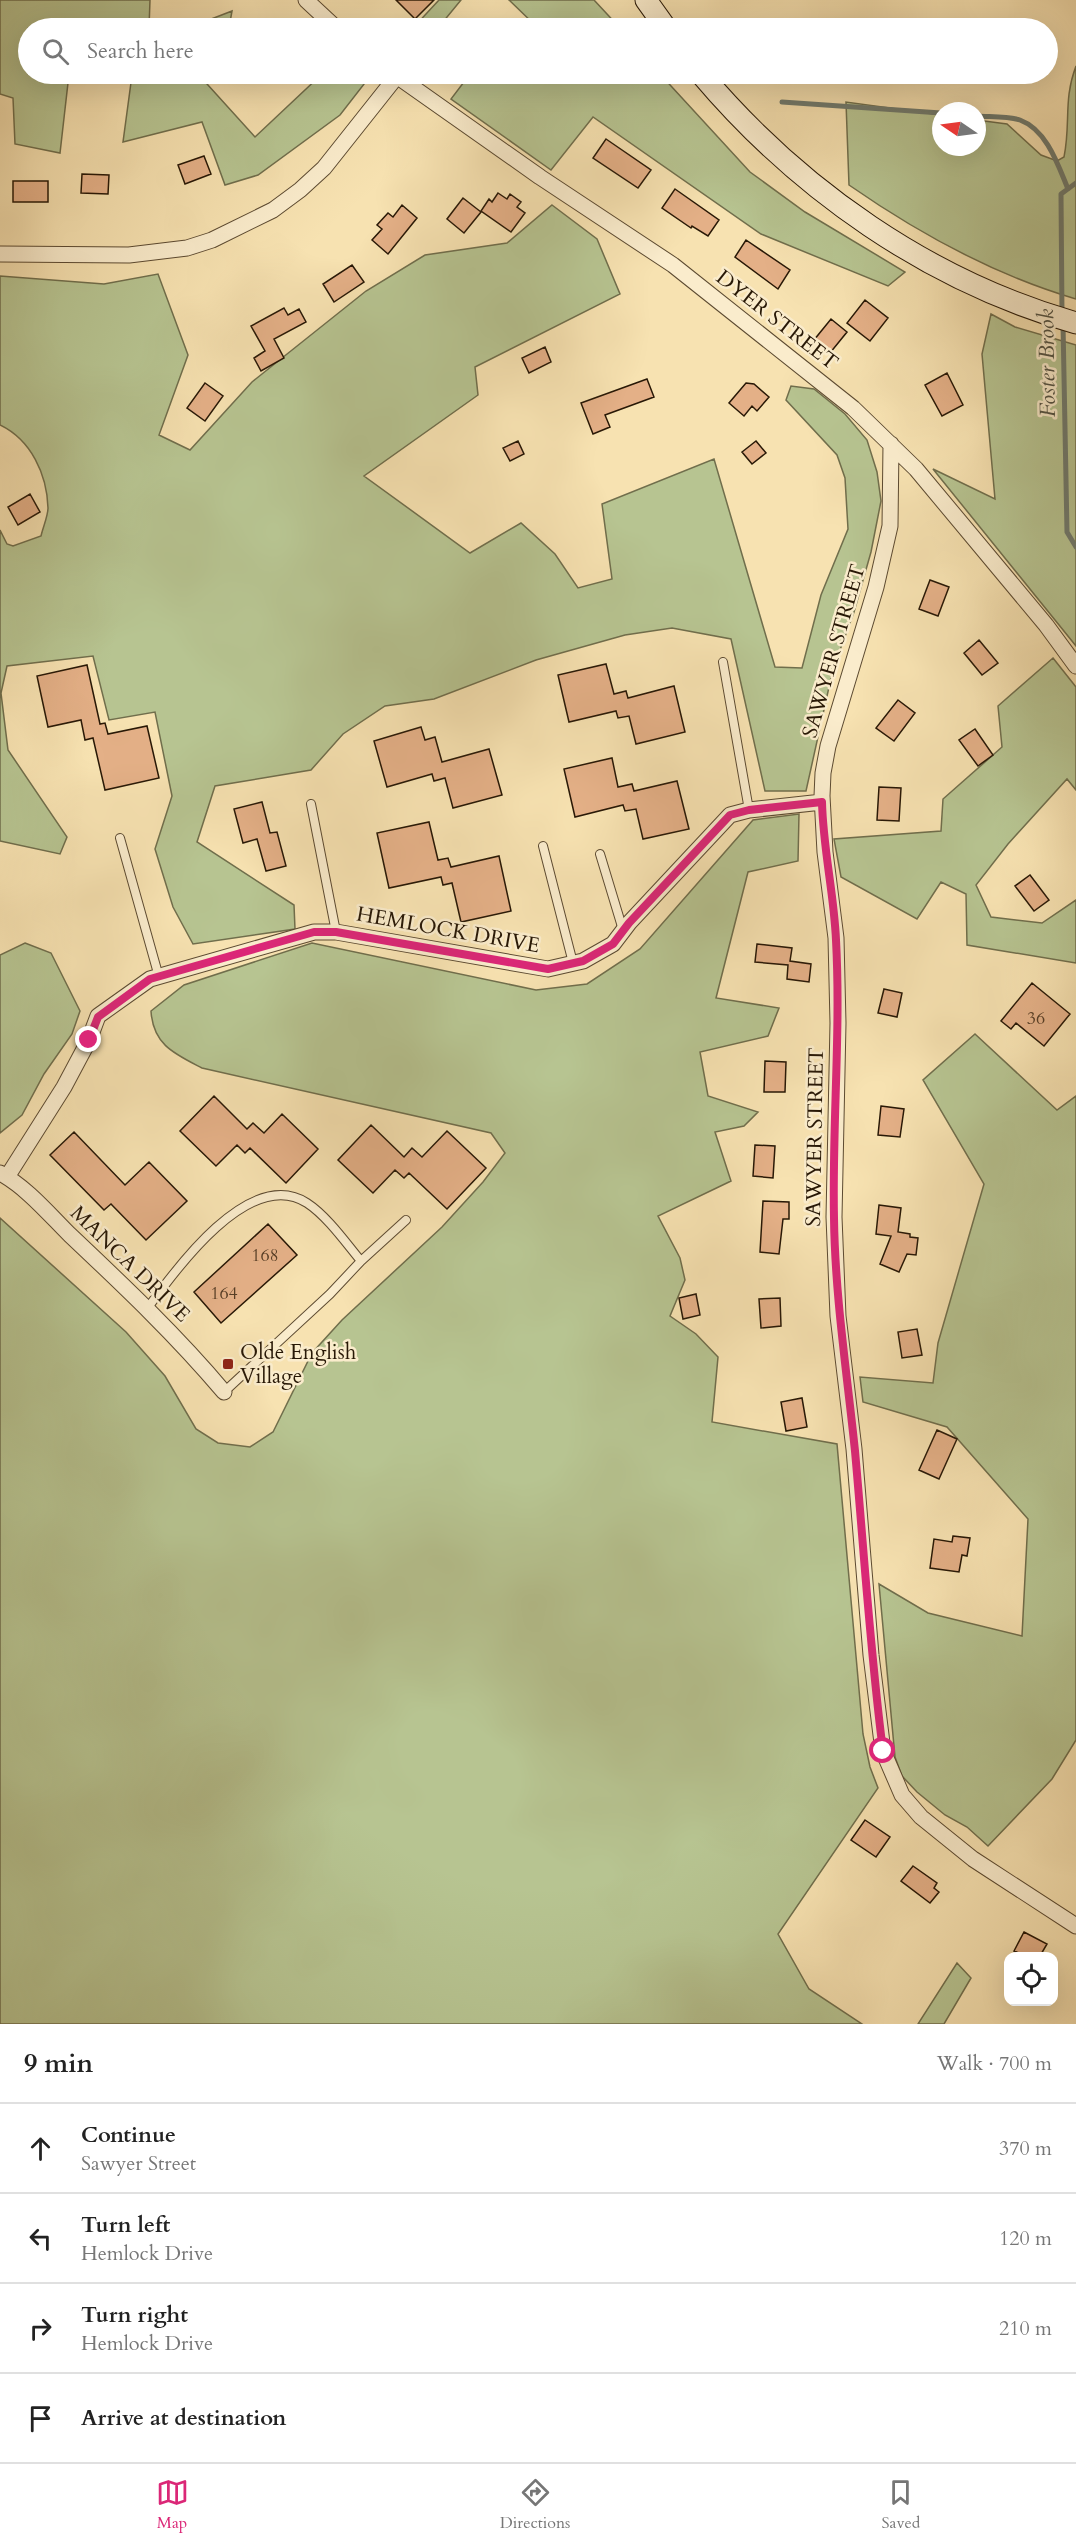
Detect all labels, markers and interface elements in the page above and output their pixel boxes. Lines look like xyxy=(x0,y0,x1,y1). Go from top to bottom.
search box xyxy=(18,18,1058,84)
icon: search xyxy=(39,35,72,68)
text: Search here xyxy=(87,36,194,66)
north arrow xyxy=(932,102,986,156)
street label: DYER STREET xyxy=(710,263,844,377)
water label: Foster Brook xyxy=(1031,308,1063,417)
street label: SAWYER STREET xyxy=(795,561,873,741)
street label: HEMLOCK DRIVE xyxy=(354,900,542,960)
house number: 36 xyxy=(1027,1006,1045,1031)
route end xyxy=(75,1026,101,1052)
street label: SAWYER STREET xyxy=(799,1047,831,1227)
street label: MANCA DRIVE xyxy=(64,1199,196,1329)
house number: 168 xyxy=(251,1243,279,1268)
house number: 164 xyxy=(210,1281,238,1306)
place label: Olde English Village xyxy=(240,1338,357,1391)
marker: Olde English Village xyxy=(221,1357,235,1371)
route start xyxy=(869,1737,895,1763)
map controls xyxy=(1004,1952,1058,2006)
button: locate xyxy=(1004,1952,1058,2006)
text: 9 min xyxy=(24,2046,93,2081)
text: Walk · 700 m xyxy=(937,2050,1052,2077)
text: Continue xyxy=(81,2120,176,2150)
icon: ahead xyxy=(24,2132,57,2165)
text: 370 m xyxy=(999,2135,1052,2162)
text: Sawyer Street xyxy=(81,2150,196,2177)
text: Turn left xyxy=(81,2210,170,2240)
icon: left xyxy=(24,2222,57,2255)
text: 120 m xyxy=(999,2225,1052,2252)
text: Hemlock Drive xyxy=(81,2240,213,2267)
text: Turn right xyxy=(81,2300,188,2330)
icon: right xyxy=(24,2312,57,2345)
text: 210 m xyxy=(999,2315,1052,2342)
text: Hemlock Drive xyxy=(81,2330,213,2357)
icon: arrive xyxy=(24,2402,57,2435)
text: Arrive at destination xyxy=(81,2403,286,2433)
tab: Map xyxy=(156,2476,189,2534)
tab: Directions xyxy=(500,2476,570,2534)
tab: Saved xyxy=(882,2476,920,2534)

